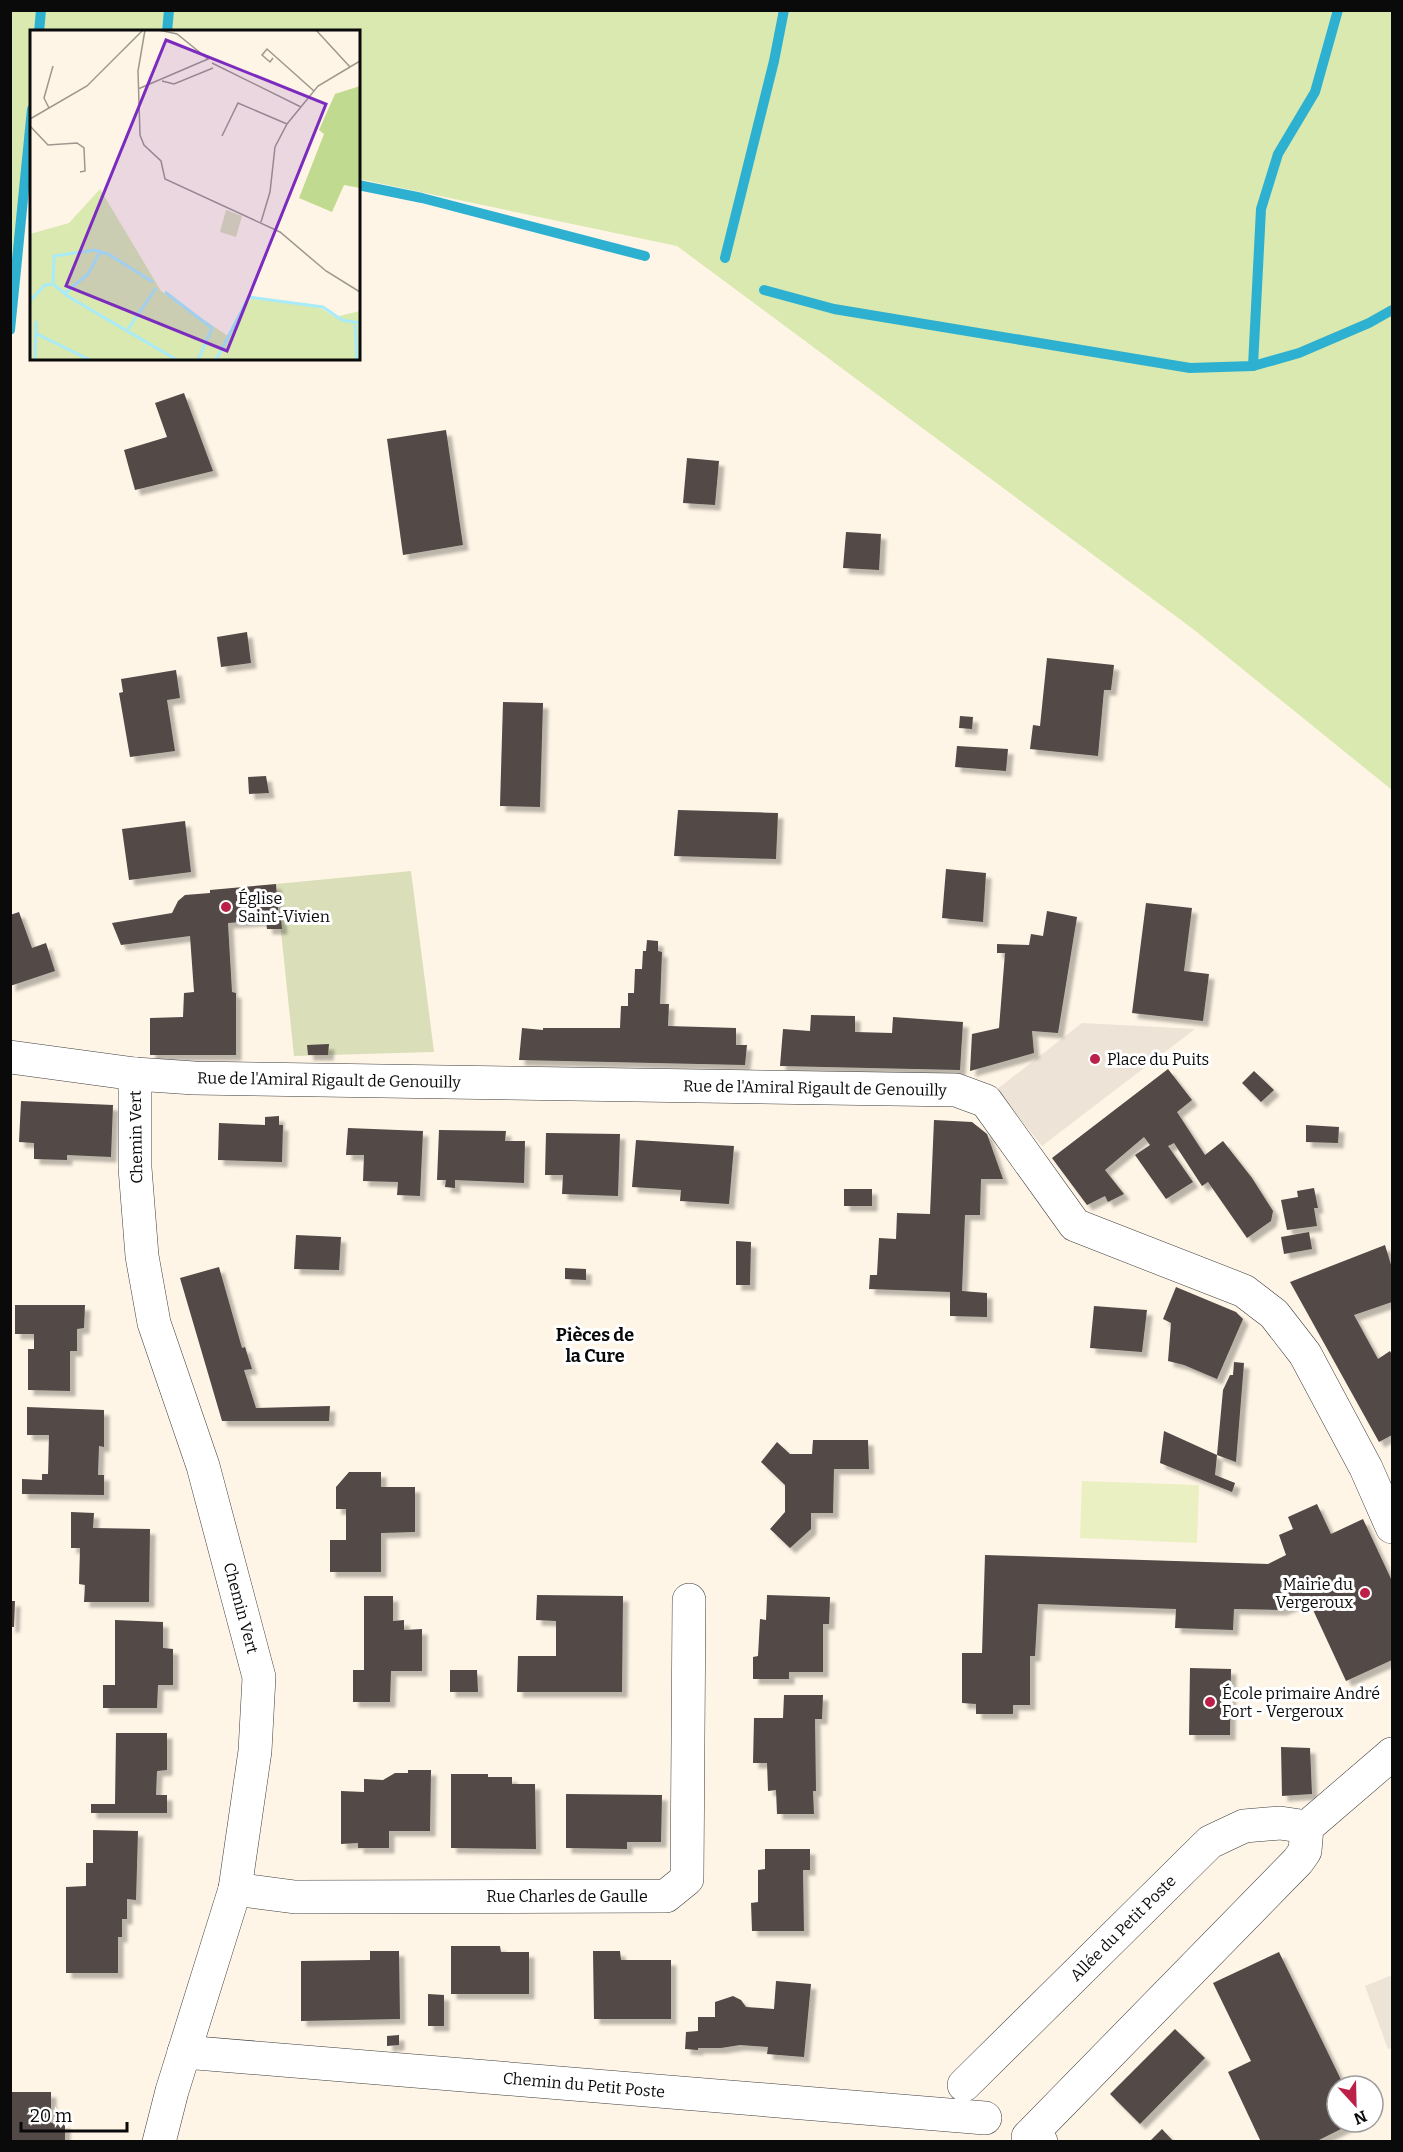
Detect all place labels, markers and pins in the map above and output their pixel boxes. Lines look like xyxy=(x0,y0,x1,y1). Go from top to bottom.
place label: Église Saint-Vivien xyxy=(238,888,330,926)
marker: Église Saint-Vivien xyxy=(219,900,233,914)
place label: Place du Puits xyxy=(1107,1050,1209,1069)
marker: Place du Puits xyxy=(1088,1052,1102,1066)
place label: Mairie du Vergeroux xyxy=(1276,1575,1353,1612)
marker: Mairie du Vergeroux xyxy=(1358,1586,1372,1600)
place label: École primaire André Fort - Vergeroux xyxy=(1222,1683,1380,1721)
marker: École primaire André Fort - Vergeroux xyxy=(1203,1695,1217,1709)

